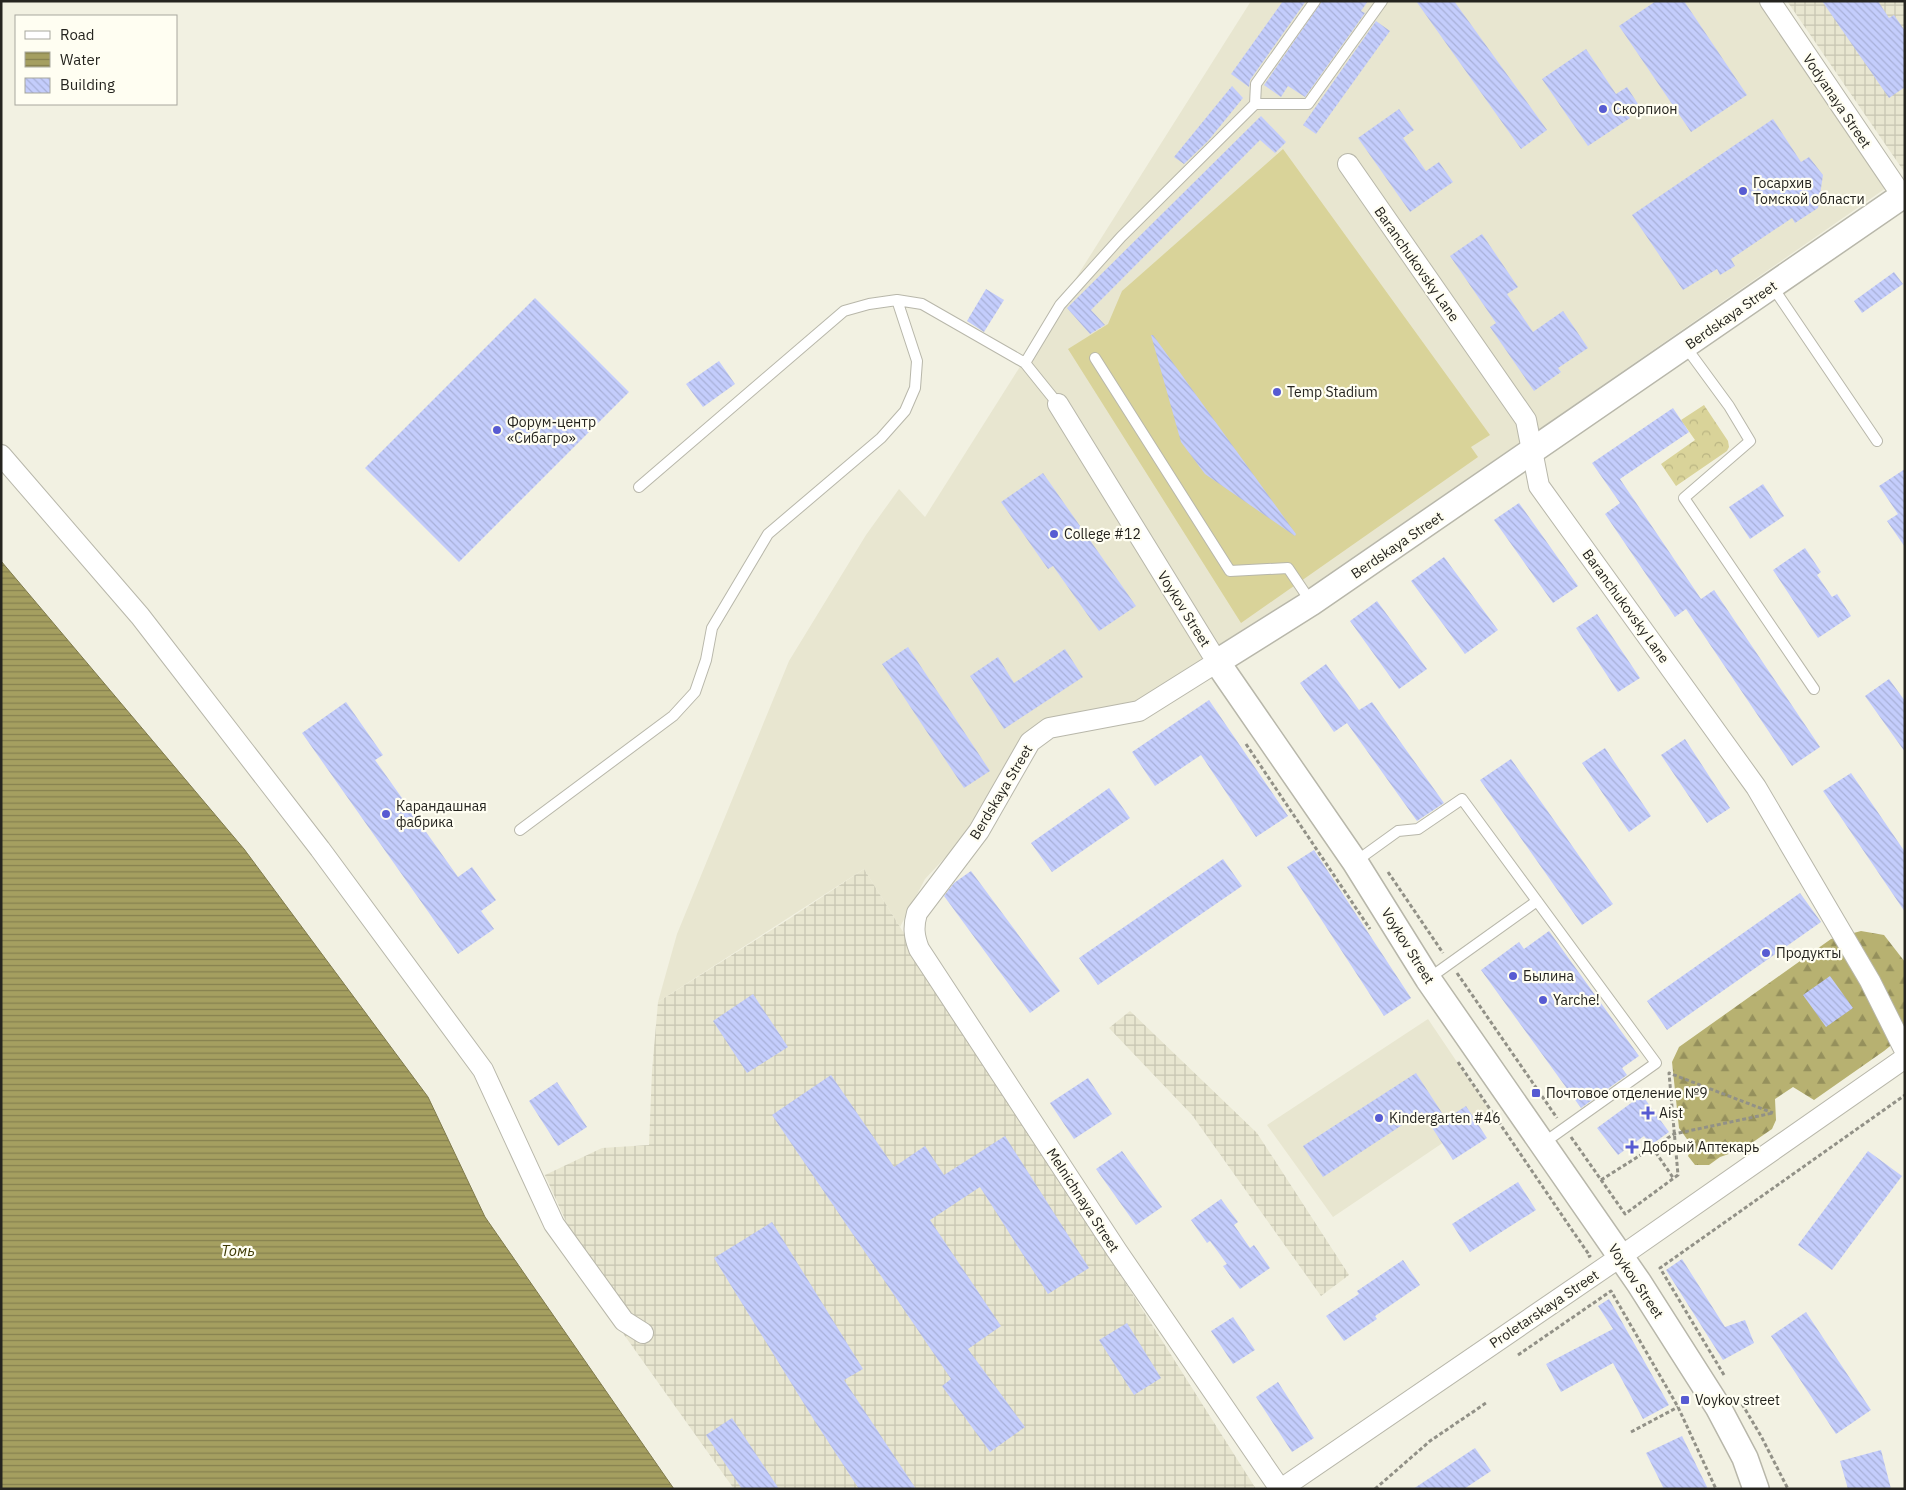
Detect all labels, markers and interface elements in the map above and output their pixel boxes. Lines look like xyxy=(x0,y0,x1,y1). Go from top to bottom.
legend xyxy=(15,15,178,105)
text: Road xyxy=(60,25,95,44)
text: Water xyxy=(60,50,101,69)
street label: Vodyanaya Street xyxy=(1799,51,1875,152)
text: Building xyxy=(60,75,115,94)
place label: Скорпион xyxy=(1613,100,1677,118)
marker: Скорпион xyxy=(1597,103,1609,115)
place label: Госархив Томской области xyxy=(1753,174,1865,208)
marker: Госархив Томской области xyxy=(1737,185,1749,197)
street label: Baranchukovsky Lane xyxy=(1370,203,1464,325)
street label: Berdskaya Street xyxy=(1682,277,1780,353)
place label: Temp Stadium xyxy=(1287,383,1378,401)
marker: Temp Stadium xyxy=(1271,386,1283,398)
place label: Форум-центр «Сибагро» xyxy=(507,413,596,447)
marker: Форум-центр «Сибагро» xyxy=(491,424,503,436)
street label: Berdskaya Street xyxy=(1347,507,1447,583)
place label: College #12 xyxy=(1064,525,1141,543)
marker: College #12 xyxy=(1048,528,1060,540)
street label: Baranchukovsky Lane xyxy=(1579,546,1674,667)
street label: Voykov Street xyxy=(1153,568,1215,650)
street label: Berdskaya Street xyxy=(966,741,1036,843)
place label: Карандашная фабрика xyxy=(396,797,487,831)
marker: Карандашная фабрика xyxy=(380,808,392,820)
street label: Voykov Street xyxy=(1377,905,1439,987)
place label: Продукты xyxy=(1776,944,1841,962)
marker: Продукты xyxy=(1760,947,1772,959)
place label: Былина xyxy=(1523,967,1574,985)
marker: Былина xyxy=(1507,970,1519,982)
place label: Yarche! xyxy=(1553,991,1600,1009)
marker: Yarche! xyxy=(1537,994,1549,1006)
place label: Почтовое отделение №9 xyxy=(1546,1084,1708,1102)
marker: Почтовое отделение №9 xyxy=(1530,1087,1542,1099)
place label: Aist xyxy=(1659,1104,1683,1122)
marker: Aist xyxy=(1641,1106,1655,1120)
place label: Kindergarten #46 xyxy=(1389,1109,1501,1127)
marker: Kindergarten #46 xyxy=(1373,1112,1385,1124)
place label: Добрый Аптекарь xyxy=(1642,1138,1759,1156)
marker: Добрый Аптекарь xyxy=(1626,1141,1638,1153)
street label: Melnichnaya Street xyxy=(1043,1145,1123,1256)
street label: Voykov Street xyxy=(1604,1240,1668,1322)
water label: Томь xyxy=(221,1241,255,1260)
street label: Proletarskaya Street xyxy=(1486,1266,1602,1352)
place label: Voykov street xyxy=(1695,1391,1780,1409)
marker: Voykov street xyxy=(1679,1394,1691,1406)

